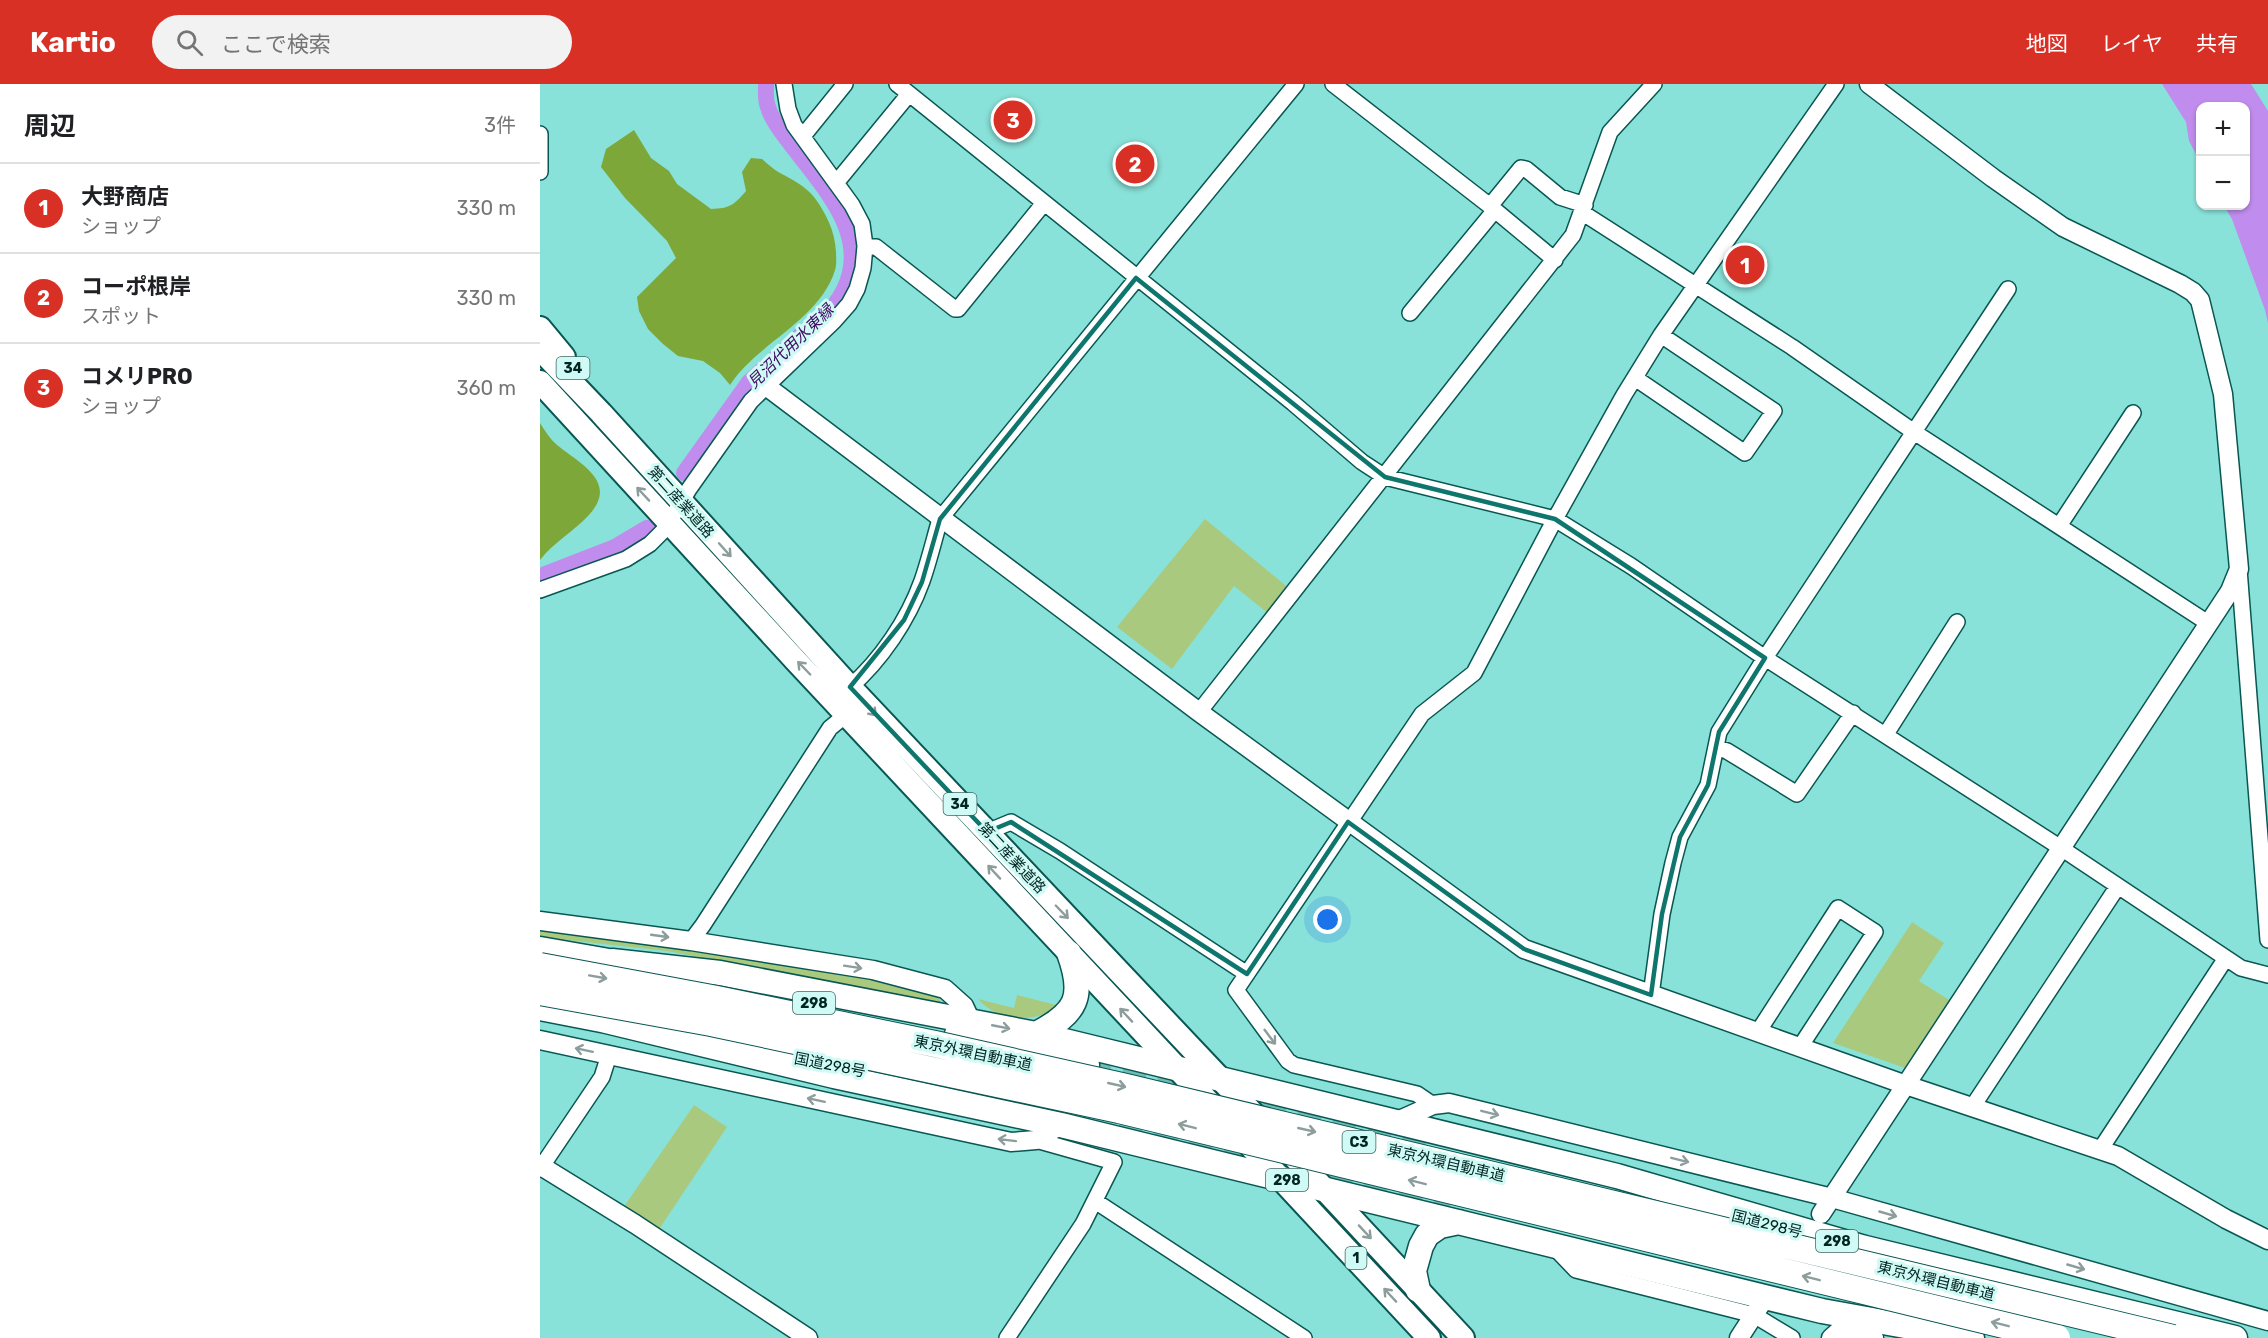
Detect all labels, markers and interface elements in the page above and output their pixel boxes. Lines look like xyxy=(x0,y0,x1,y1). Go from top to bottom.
search box xyxy=(152,15,572,69)
text: Kartio xyxy=(30,26,116,59)
icon: search xyxy=(173,26,206,59)
text: ここで検索 xyxy=(221,31,331,58)
text: 地図 xyxy=(2026,31,2068,56)
text: レイヤ xyxy=(2101,31,2163,56)
text: 共有 xyxy=(2196,31,2238,56)
pin: 3 xyxy=(994,98,1032,142)
map controls xyxy=(2196,102,2250,210)
button: + xyxy=(2196,102,2250,156)
text: 周辺 xyxy=(24,111,76,142)
text: 3件 xyxy=(484,113,516,137)
pin: 2 xyxy=(1116,142,1154,187)
button: − xyxy=(2196,156,2250,210)
text: 大野商店 xyxy=(81,183,169,210)
text: 1 xyxy=(39,196,48,220)
text: 330 m xyxy=(457,196,516,220)
text: ショップ xyxy=(81,214,161,238)
pin: 1 xyxy=(1726,242,1764,288)
text: コーポ根岸 xyxy=(81,273,191,300)
text: 2 xyxy=(37,286,50,310)
text: 330 m xyxy=(457,286,516,310)
water label: 見沼代用水東縁 xyxy=(743,299,839,392)
text: スポット xyxy=(81,304,161,328)
road number: 34 xyxy=(556,357,590,379)
text: コメリPRO xyxy=(81,363,193,390)
text: 3 xyxy=(37,376,50,400)
text: 360 m xyxy=(457,376,516,400)
text: ショップ xyxy=(81,394,161,418)
street label: 第二産業道路 xyxy=(644,463,718,541)
one-way arrow xyxy=(635,487,650,502)
one-way arrow xyxy=(717,542,732,557)
one-way arrow xyxy=(796,661,811,676)
one-way arrow xyxy=(863,701,878,716)
road number: 34 xyxy=(944,793,976,815)
street label: 第二産業道路 xyxy=(975,819,1049,897)
one-way arrow xyxy=(987,865,1001,880)
one-way arrow xyxy=(1055,904,1069,919)
your location xyxy=(1313,905,1342,934)
one-way arrow xyxy=(650,931,670,942)
one-way arrow xyxy=(843,962,862,973)
one-way arrow xyxy=(587,972,607,983)
road number: 298 xyxy=(793,992,835,1014)
one-way arrow xyxy=(1120,1008,1134,1023)
one-way arrow xyxy=(990,1022,1010,1033)
one-way arrow xyxy=(1264,1029,1277,1045)
street label: 東京外環自動車道 xyxy=(912,1032,1034,1074)
one-way arrow xyxy=(575,1043,594,1055)
street label: 国道298号 xyxy=(793,1049,867,1081)
one-way arrow xyxy=(1108,1079,1127,1091)
one-way arrow xyxy=(807,1094,826,1105)
one-way arrow xyxy=(1481,1108,1500,1119)
one-way arrow xyxy=(1178,1120,1197,1132)
one-way arrow xyxy=(1297,1124,1316,1136)
road number: C3 xyxy=(1342,1131,1376,1153)
one-way arrow xyxy=(997,1135,1017,1146)
street label: 東京外環自動車道 xyxy=(1386,1141,1506,1185)
one-way arrow xyxy=(1670,1155,1689,1167)
road number: 298 xyxy=(1266,1169,1308,1191)
one-way arrow xyxy=(1408,1176,1427,1188)
street label: 国道298号 xyxy=(1730,1207,1804,1241)
one-way arrow xyxy=(1879,1209,1898,1220)
one-way arrow xyxy=(1358,1224,1372,1239)
road number: 298 xyxy=(1816,1230,1858,1252)
road number: 1 xyxy=(1346,1247,1366,1269)
street label: 東京外環自動車道 xyxy=(1876,1258,1996,1304)
one-way arrow xyxy=(2066,1262,2085,1273)
one-way arrow xyxy=(1802,1271,1821,1283)
one-way arrow xyxy=(1383,1288,1397,1303)
one-way arrow xyxy=(1991,1318,2010,1330)

